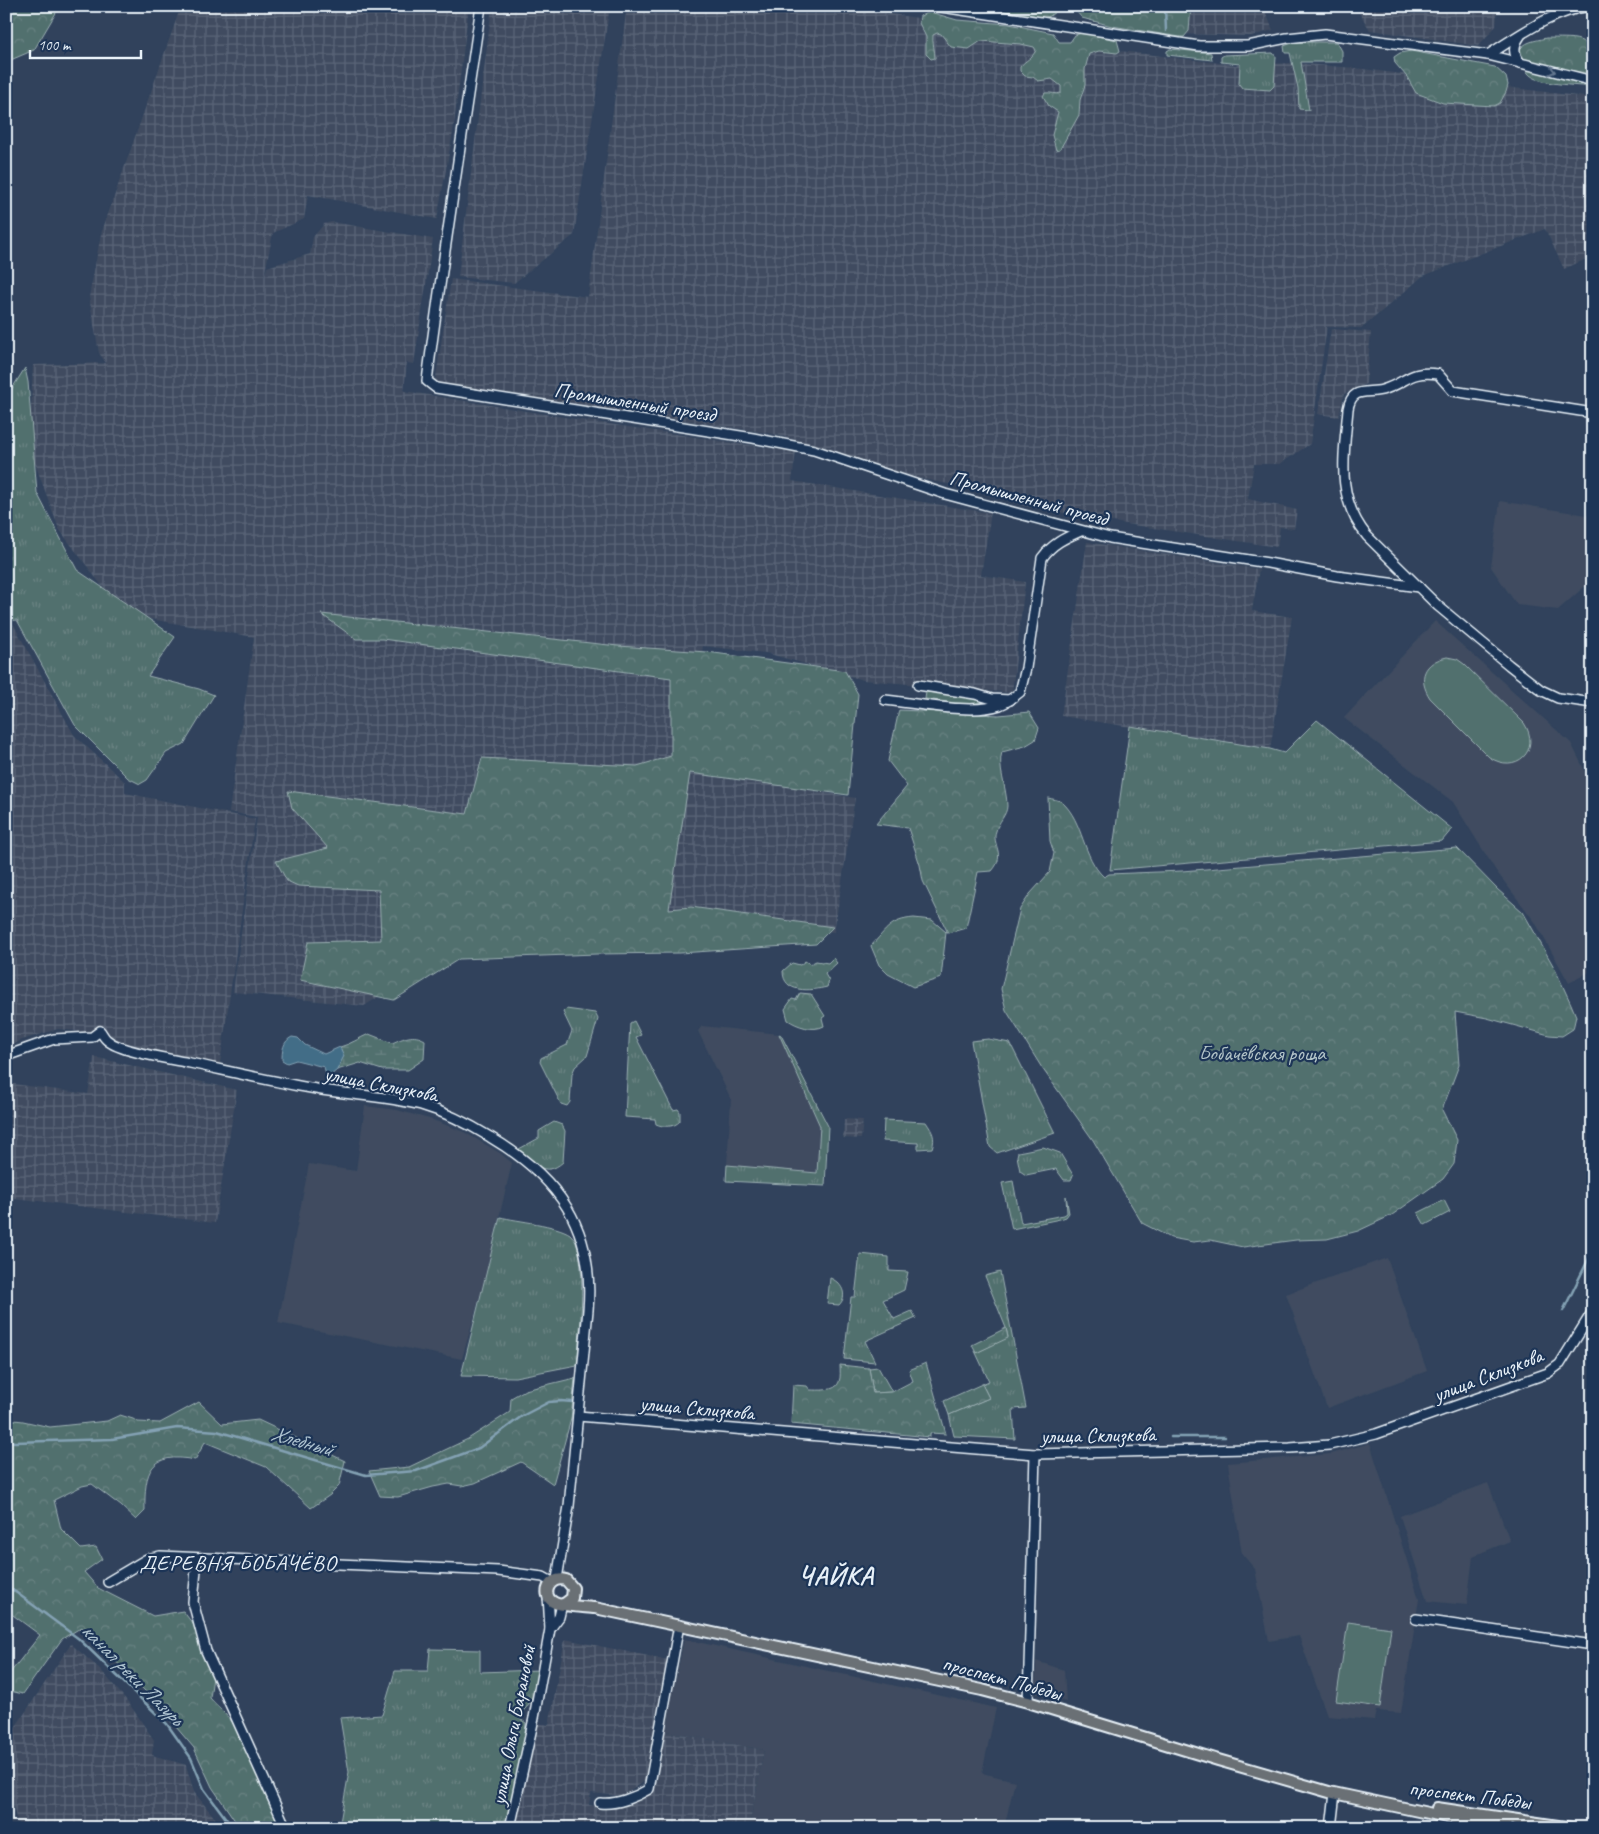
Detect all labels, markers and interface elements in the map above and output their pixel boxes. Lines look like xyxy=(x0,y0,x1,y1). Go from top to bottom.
scale bar xyxy=(30,28,141,60)
text: 100 m xyxy=(38,36,72,55)
one-way arrow xyxy=(1547,65,1556,76)
street label: Промышленный проезд xyxy=(553,376,720,428)
street label: Промышленный проезд xyxy=(947,464,1113,532)
park label: Бобачёвская роща xyxy=(1199,1040,1327,1066)
street label: улица Склизкова xyxy=(320,1060,442,1108)
street label: улица Склизкова xyxy=(1428,1341,1549,1408)
street label: улица Склизкова xyxy=(637,1390,758,1426)
water label: Хлебный xyxy=(268,1419,340,1464)
street label: улица Склизкова xyxy=(1038,1421,1158,1449)
district label: ДЕРЕВНЯ БОБАЧЁВО xyxy=(139,1549,338,1577)
district label: ЧАЙКА xyxy=(798,1559,875,1592)
water label: канал реки Лазурь xyxy=(75,1617,192,1734)
street label: улица Ольги Барановой xyxy=(484,1642,541,1809)
street label: проспект Победы xyxy=(940,1650,1066,1707)
street label: проспект Победы xyxy=(1408,1775,1534,1816)

